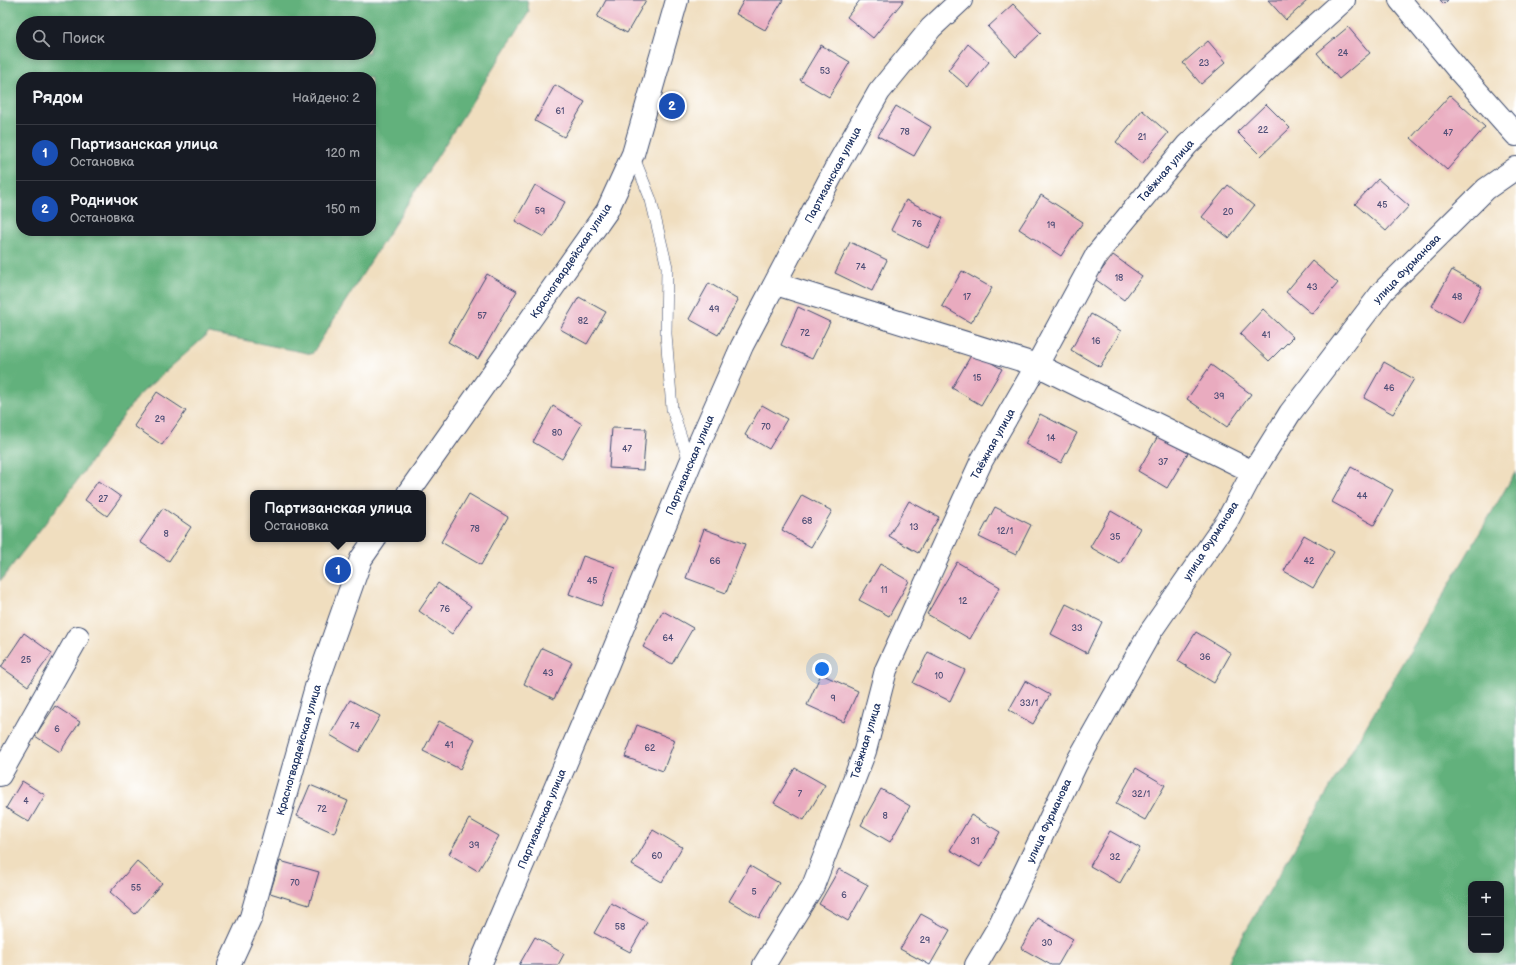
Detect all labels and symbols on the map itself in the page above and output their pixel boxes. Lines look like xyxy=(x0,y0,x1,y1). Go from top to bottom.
house number: 24 xyxy=(1338,48,1349,59)
house number: 23 xyxy=(1199,58,1210,69)
house number: 53 xyxy=(820,66,831,77)
pin: 2 xyxy=(659,91,685,121)
house number: 61 xyxy=(556,106,564,117)
street label: Партизанская улица xyxy=(802,124,864,225)
house number: 22 xyxy=(1258,125,1269,136)
house number: 78 xyxy=(900,127,910,138)
house number: 47 xyxy=(1443,128,1454,139)
house number: 21 xyxy=(1138,132,1146,143)
street label: Таёжная улица xyxy=(1135,137,1197,205)
house number: 45 xyxy=(1377,200,1387,211)
street label: Красногвардейская улица xyxy=(528,201,615,321)
house number: 59 xyxy=(535,206,545,217)
house number: 20 xyxy=(1223,207,1233,218)
house number: 76 xyxy=(912,219,922,230)
house number: 19 xyxy=(1047,220,1055,231)
street label: улица Фурманова xyxy=(1371,231,1444,306)
house number: 74 xyxy=(856,262,866,273)
house number: 18 xyxy=(1115,273,1123,284)
house number: 43 xyxy=(1306,282,1318,293)
house number: 17 xyxy=(963,292,972,303)
house number: 48 xyxy=(1452,292,1462,303)
house number: 49 xyxy=(709,304,719,315)
house number: 57 xyxy=(477,311,487,322)
house number: 82 xyxy=(578,316,589,327)
house number: 72 xyxy=(800,328,811,339)
house number: 41 xyxy=(1262,330,1270,341)
house number: 16 xyxy=(1092,336,1101,347)
house number: 15 xyxy=(973,373,981,384)
house number: 46 xyxy=(1384,383,1395,394)
house number: 39 xyxy=(1214,391,1224,402)
street label: Таёжная улица xyxy=(968,406,1018,482)
street label: Партизанская улица xyxy=(663,413,717,517)
house number: 29 xyxy=(155,414,165,425)
house number: 70 xyxy=(761,422,771,433)
house number: 80 xyxy=(552,428,562,439)
house number: 14 xyxy=(1047,433,1056,444)
house number: 47 xyxy=(622,444,633,455)
house number: 37 xyxy=(1158,457,1169,468)
house number: 44 xyxy=(1357,491,1368,502)
house number: 27 xyxy=(98,494,108,505)
street label: улица Фурманова xyxy=(1181,499,1242,583)
house number: 68 xyxy=(802,516,812,527)
house number: 13 xyxy=(909,522,919,533)
house number: 78 xyxy=(470,524,480,535)
house number: 12/1 xyxy=(997,526,1013,537)
house number: 8 xyxy=(163,529,169,540)
house number: 35 xyxy=(1110,532,1120,543)
pin: 1 xyxy=(325,555,351,585)
house number: 66 xyxy=(710,556,721,567)
house number: 42 xyxy=(1304,556,1315,567)
house number: 45 xyxy=(587,576,597,587)
house number: 11 xyxy=(881,585,887,596)
house number: 12 xyxy=(959,596,968,607)
house number: 76 xyxy=(440,604,450,615)
house number: 33 xyxy=(1071,623,1083,634)
house number: 64 xyxy=(663,633,674,644)
house number: 36 xyxy=(1199,652,1211,663)
house number: 25 xyxy=(21,655,31,666)
your location xyxy=(812,659,832,679)
house number: 43 xyxy=(542,668,554,679)
house number: 10 xyxy=(935,671,943,682)
street label: Красногвардейская улица xyxy=(274,682,324,817)
house number: 9 xyxy=(830,693,836,704)
house number: 33/1 xyxy=(1020,698,1038,709)
street label: Таёжная улица xyxy=(848,701,884,781)
house number: 74 xyxy=(350,721,360,732)
house number: 6 xyxy=(54,724,60,735)
house number: 41 xyxy=(445,740,453,751)
house number: 62 xyxy=(645,743,656,754)
street label: Партизанская улица xyxy=(515,767,569,871)
street label: улица Фурманова xyxy=(1024,776,1074,865)
house number: 7 xyxy=(798,789,803,800)
house number: 32/1 xyxy=(1132,789,1150,800)
house number: 4 xyxy=(23,796,29,807)
house number: 72 xyxy=(317,804,328,815)
house number: 8 xyxy=(882,811,888,822)
house number: 31 xyxy=(970,836,980,847)
house number: 39 xyxy=(469,840,479,851)
house number: 60 xyxy=(652,851,662,862)
house number: 32 xyxy=(1110,852,1121,863)
house number: 70 xyxy=(290,878,300,889)
house number: 55 xyxy=(131,883,141,894)
house number: 5 xyxy=(751,887,757,898)
house number: 6 xyxy=(841,890,847,901)
house number: 58 xyxy=(615,922,625,933)
house number: 29 xyxy=(920,935,930,946)
house number: 30 xyxy=(1042,938,1052,949)

